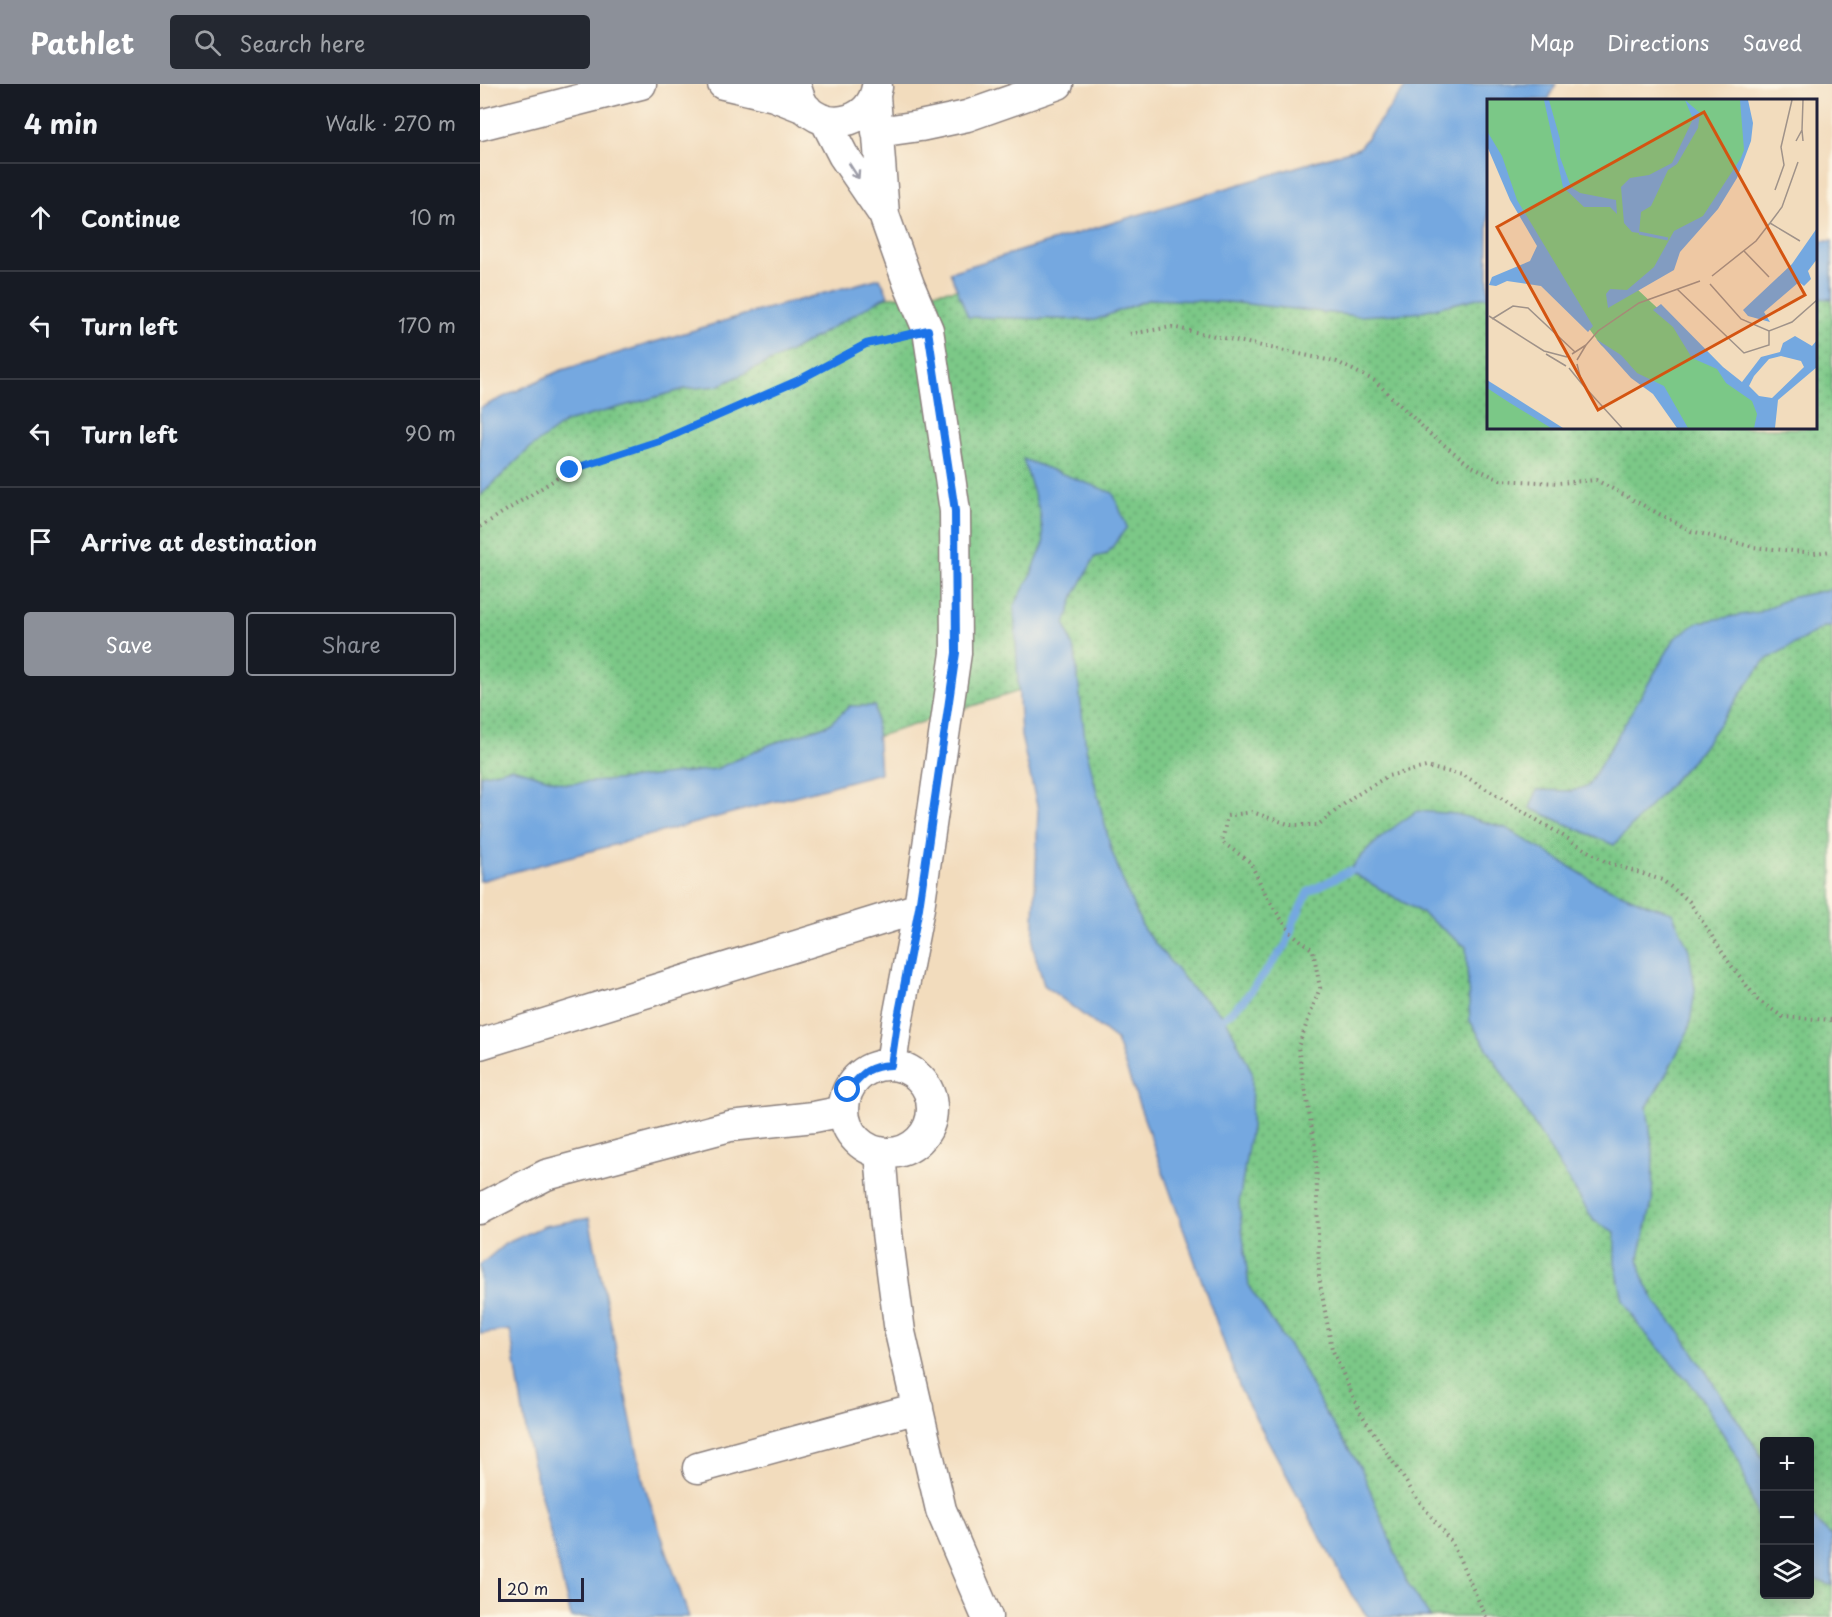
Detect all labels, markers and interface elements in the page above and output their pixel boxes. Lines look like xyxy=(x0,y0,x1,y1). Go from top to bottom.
search box xyxy=(170,15,590,69)
text: Pathlet xyxy=(30,21,134,64)
icon: search xyxy=(191,26,224,59)
text: Search here xyxy=(239,26,365,59)
text: Map xyxy=(1529,26,1574,58)
text: Directions xyxy=(1607,26,1709,58)
text: Saved xyxy=(1742,26,1802,58)
inset map xyxy=(1487,99,1817,429)
text: 4 min xyxy=(24,104,98,143)
text: Walk · 270 m xyxy=(325,108,456,138)
one-way arrow xyxy=(848,162,860,179)
icon: ahead xyxy=(24,201,57,234)
text: Continue xyxy=(81,201,180,234)
text: 10 m xyxy=(409,202,456,232)
icon: left xyxy=(24,309,57,342)
text: Turn left xyxy=(81,309,178,342)
text: 170 m xyxy=(398,310,456,340)
icon: left xyxy=(24,417,57,450)
text: Turn left xyxy=(81,417,178,450)
text: 90 m xyxy=(405,418,456,448)
route end xyxy=(556,456,582,482)
icon: arrive xyxy=(24,525,57,558)
text: Arrive at destination xyxy=(81,525,317,558)
button: Save xyxy=(24,612,234,676)
button: Share xyxy=(246,612,456,676)
route start xyxy=(834,1076,860,1102)
map controls xyxy=(1760,1437,1814,1599)
button: + xyxy=(1760,1437,1814,1491)
button: − xyxy=(1760,1491,1814,1545)
button: layers xyxy=(1760,1545,1814,1599)
scale bar xyxy=(498,1575,584,1602)
text: 20 m xyxy=(507,1576,548,1600)

